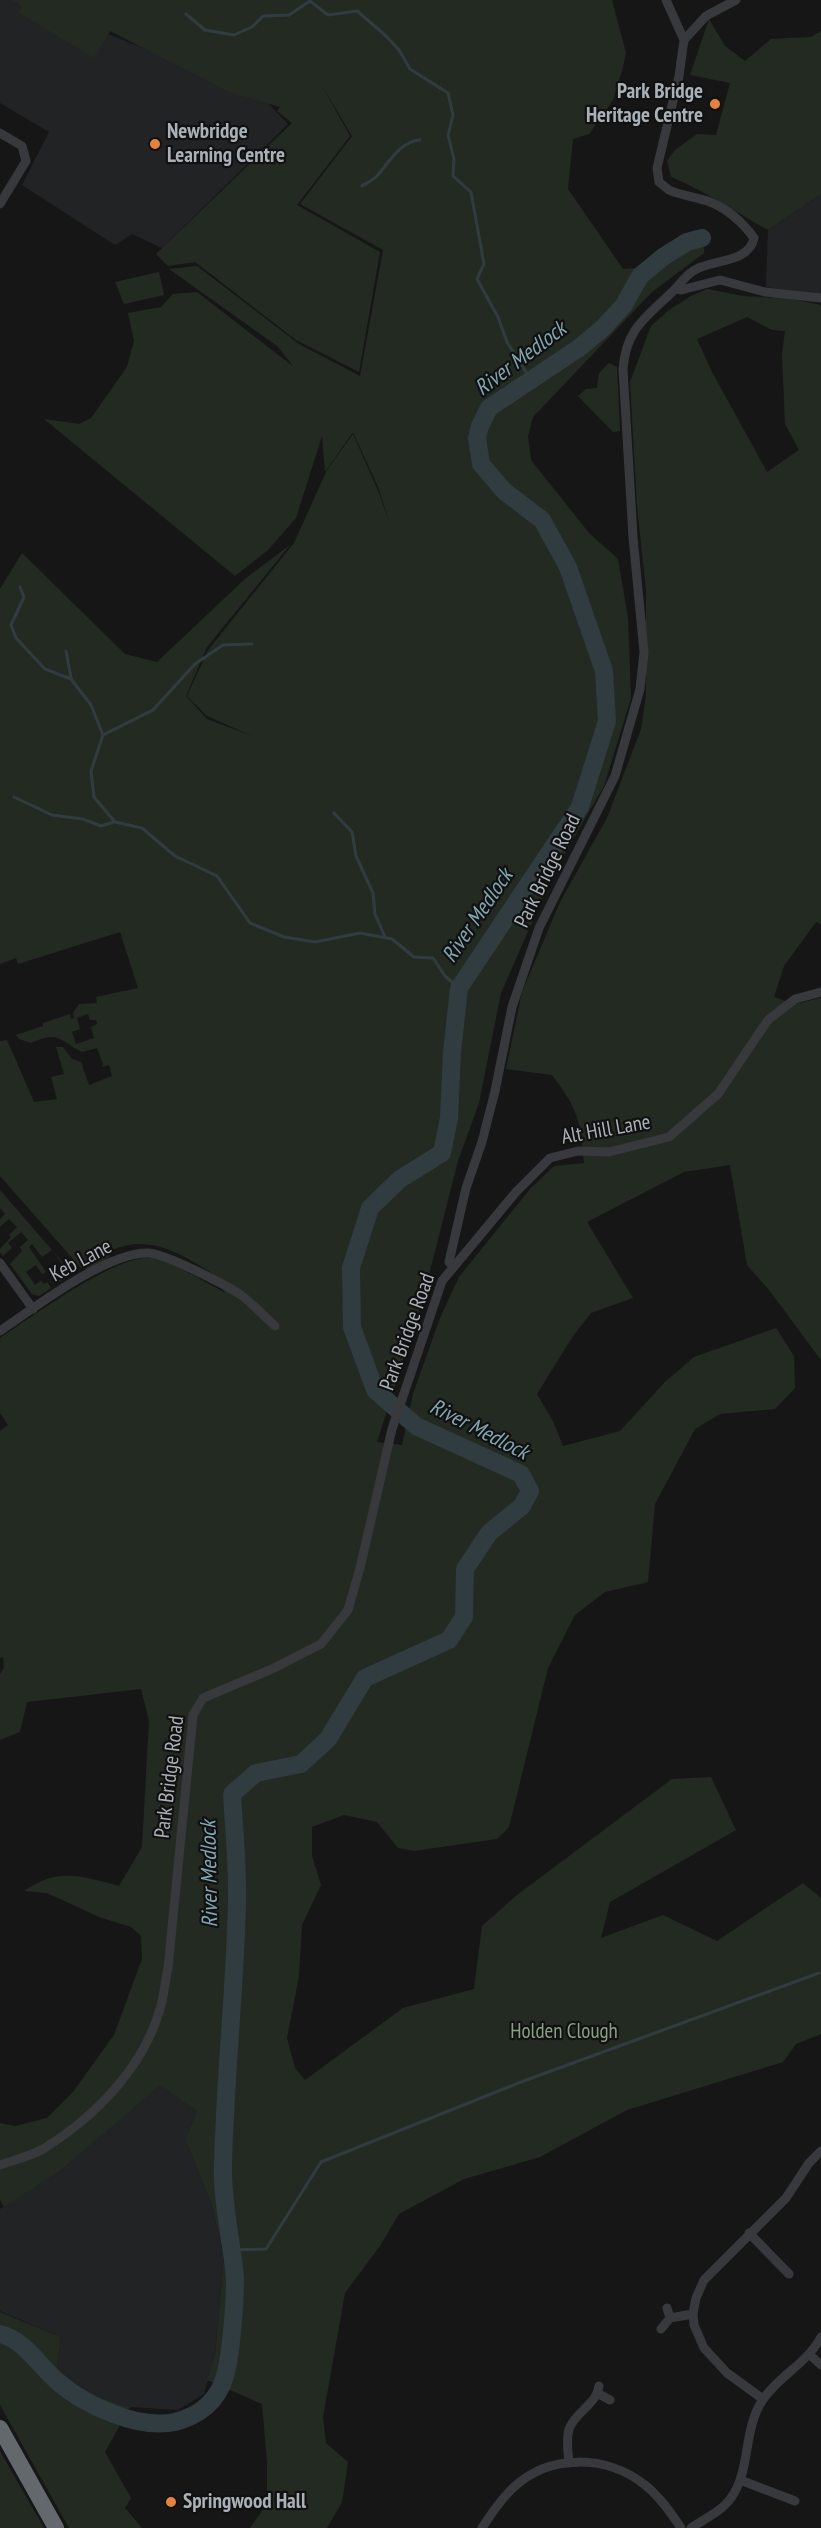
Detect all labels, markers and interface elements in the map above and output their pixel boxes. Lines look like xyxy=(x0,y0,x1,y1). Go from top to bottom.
place label: Park Bridge Heritage Centre xyxy=(586,79,703,129)
marker: Park Bridge Heritage Centre xyxy=(708,97,722,111)
place label: Newbridge Learning Centre xyxy=(167,119,285,169)
marker: Newbridge Learning Centre xyxy=(148,137,162,151)
water label: River Medlock xyxy=(470,316,572,402)
street label: Park Bridge Road xyxy=(510,810,586,932)
water label: River Medlock xyxy=(437,864,519,968)
street label: Alt Hill Lane xyxy=(560,1110,652,1150)
street label: Keb Lane xyxy=(46,1234,116,1288)
street label: Park Bridge Road xyxy=(375,1270,441,1394)
water label: River Medlock xyxy=(425,1394,533,1466)
street label: Park Bridge Road xyxy=(150,1714,190,1840)
water label: River Medlock xyxy=(196,1820,224,1928)
park label: Holden Clough xyxy=(510,2019,618,2045)
place label: Springwood Hall xyxy=(183,2489,306,2515)
marker: Springwood Hall xyxy=(164,2495,178,2509)

